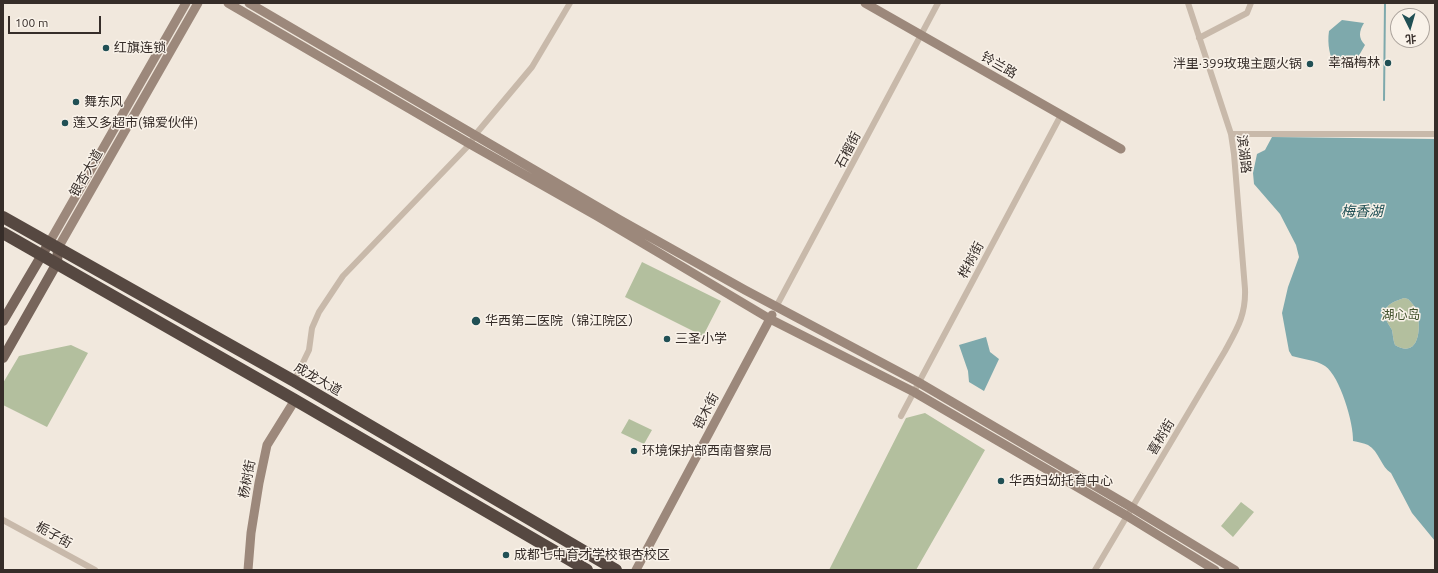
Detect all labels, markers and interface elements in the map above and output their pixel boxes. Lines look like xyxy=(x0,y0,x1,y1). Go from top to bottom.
scale bar xyxy=(10,8,103,34)
north arrow xyxy=(1390,8,1430,48)
text: 100 m xyxy=(15,16,48,29)
text: 北 xyxy=(1405,33,1417,45)
place label: 红旗连锁 xyxy=(114,40,166,56)
marker: 红旗连锁 xyxy=(101,43,111,53)
street label: 铃兰路 xyxy=(978,48,1020,82)
place label: 幸福梅林 xyxy=(1328,55,1380,71)
place label: 泮里·399玫瑰主题火锅 xyxy=(1173,56,1302,72)
marker: 幸福梅林 xyxy=(1383,58,1393,68)
marker: 泮里·399玫瑰主题火锅 xyxy=(1305,59,1315,69)
place label: 舞东风 xyxy=(84,94,123,110)
marker: 舞东风 xyxy=(71,97,81,107)
place label: 莲又多超市(锦爱伙伴) xyxy=(73,115,198,131)
marker: 莲又多超市(锦爱伙伴) xyxy=(60,118,70,128)
street label: 石榴街 xyxy=(832,129,864,171)
street label: 滨湖路 xyxy=(1234,134,1254,174)
street label: 银杏大道 xyxy=(66,147,106,199)
water label: 梅香湖 xyxy=(1341,203,1383,219)
street label: 桦树街 xyxy=(955,239,987,281)
park label: 湖心岛 xyxy=(1382,307,1420,323)
place label: 华西第二医院（锦江院区） xyxy=(485,313,641,329)
marker: 华西第二医院（锦江院区） xyxy=(470,315,482,327)
place label: 三圣小学 xyxy=(675,331,727,347)
marker: 三圣小学 xyxy=(662,334,672,344)
street label: 成龙大道 xyxy=(292,359,344,399)
street label: 银木街 xyxy=(690,390,722,432)
street label: 喜树街 xyxy=(1144,416,1178,458)
place label: 环境保护部西南督察局 xyxy=(642,443,772,459)
marker: 环境保护部西南督察局 xyxy=(629,446,639,456)
street label: 杨树街 xyxy=(236,458,258,500)
place label: 华西妇幼托育中心 xyxy=(1009,473,1113,489)
marker: 华西妇幼托育中心 xyxy=(996,476,1006,486)
street label: 栀子街 xyxy=(33,519,75,551)
place label: 成都七中育才学校银杏校区 xyxy=(514,547,670,563)
marker: 成都七中育才学校银杏校区 xyxy=(501,550,511,560)

